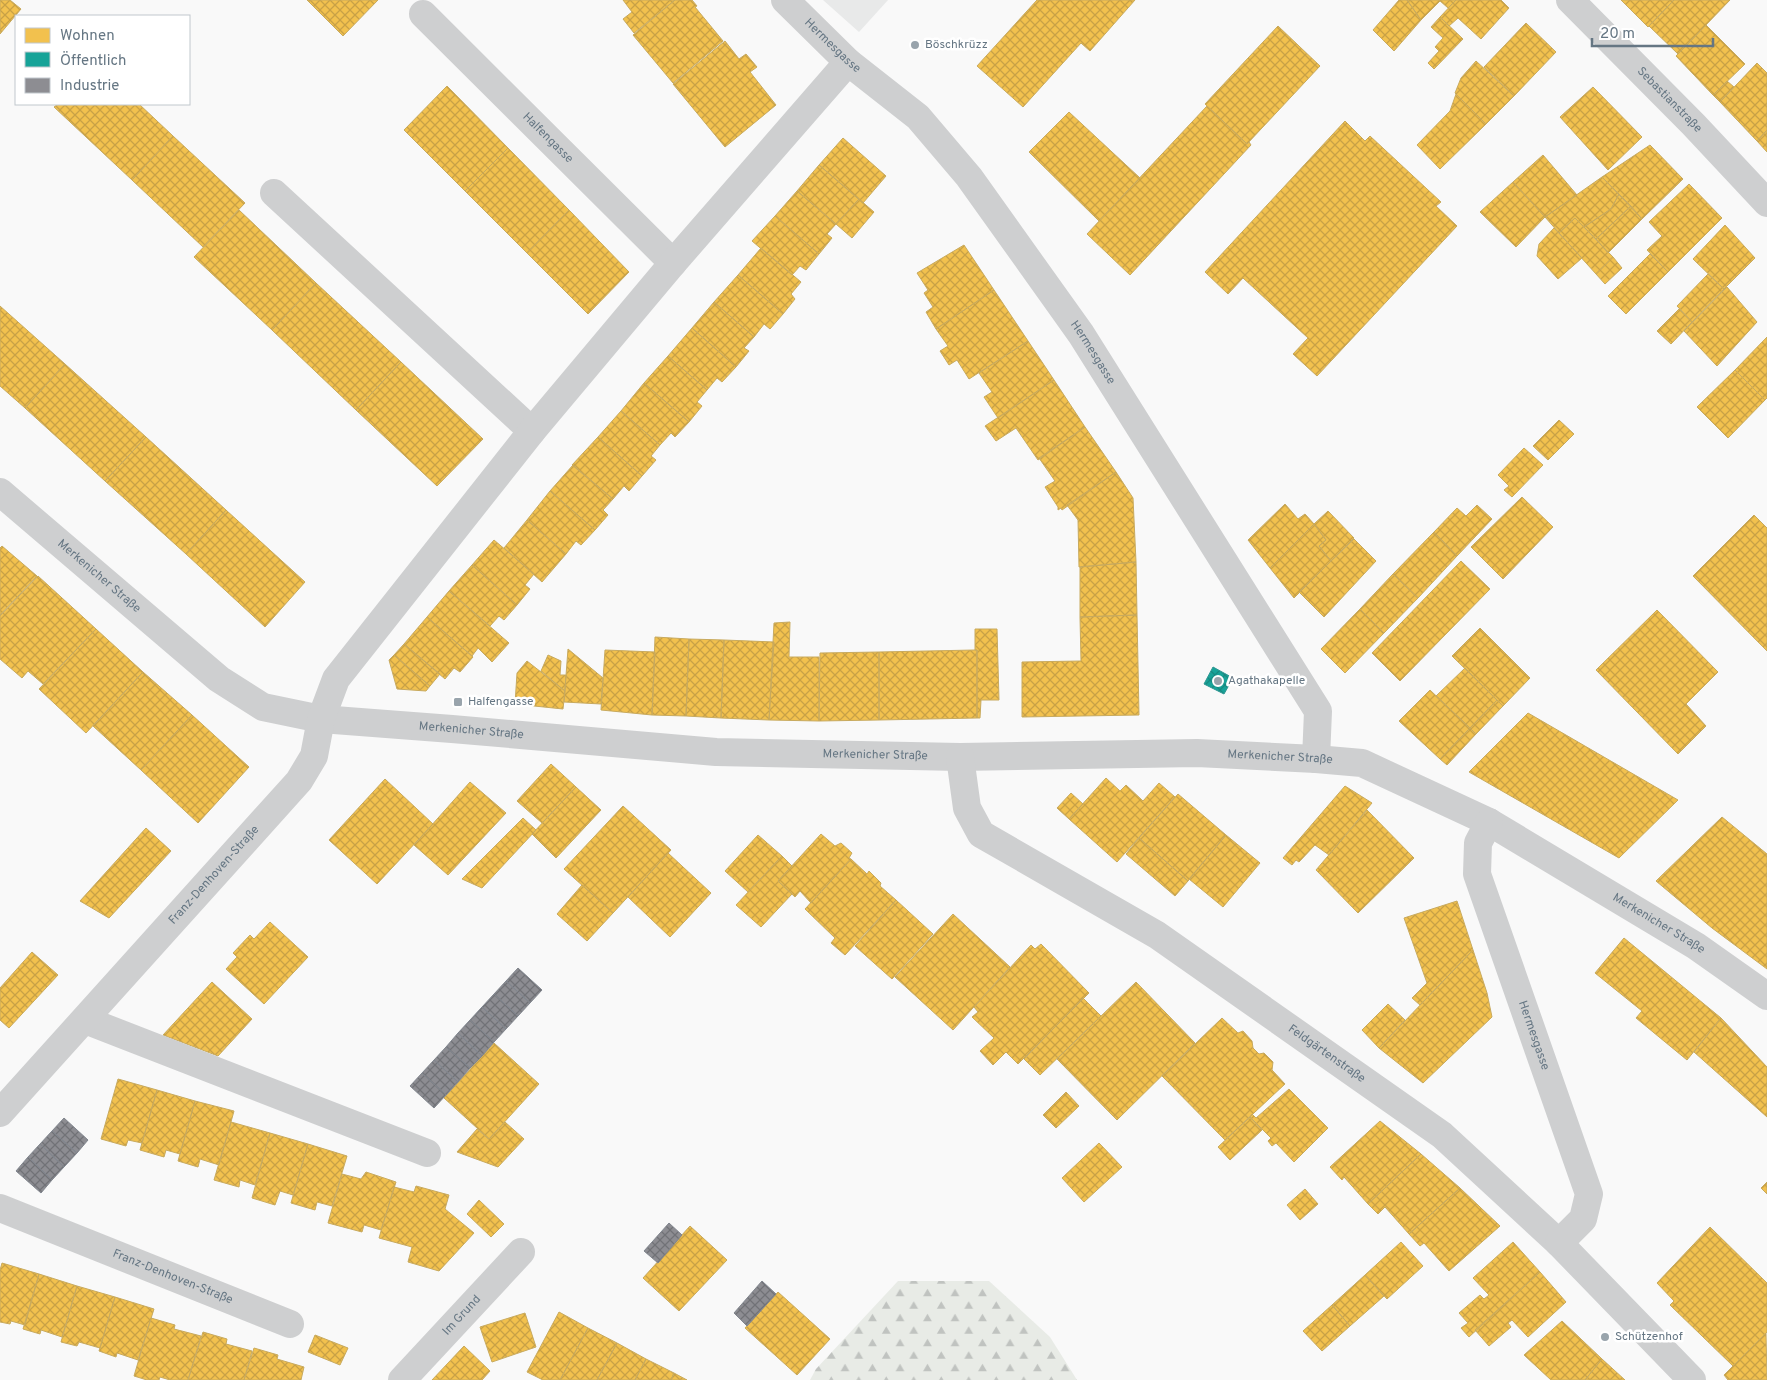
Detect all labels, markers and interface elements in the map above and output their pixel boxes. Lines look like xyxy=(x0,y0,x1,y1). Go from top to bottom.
legend xyxy=(15,15,190,105)
street label: Hermesgasse xyxy=(801,15,864,77)
scale bar xyxy=(1592,15,1713,47)
text: 20 m xyxy=(1600,25,1635,44)
text: Wohnen xyxy=(60,27,115,46)
place label: Böschkrüzz xyxy=(925,37,988,53)
marker: Böschkrüzz xyxy=(909,39,921,51)
text: Öffentlich xyxy=(60,51,127,71)
street label: Sebastianstraße xyxy=(1633,64,1705,136)
text: Industrie xyxy=(60,77,119,96)
street label: Halfengasse xyxy=(519,109,577,167)
street label: Hermesgasse xyxy=(1066,318,1119,388)
street label: Merkenicher Straße xyxy=(54,536,144,617)
place label: Agathakapelle xyxy=(1228,673,1305,689)
marker: Agathakapelle xyxy=(1212,675,1224,687)
place label: Halfengasse xyxy=(468,694,533,710)
marker: Halfengasse xyxy=(452,696,464,708)
street label: Merkenicher Straße xyxy=(418,718,524,743)
street label: Merkenicher Straße xyxy=(822,746,928,764)
street label: Merkenicher Straße xyxy=(1227,747,1333,768)
street label: Franz-Denhoven-Straße xyxy=(165,822,263,928)
street label: Merkenicher Straße xyxy=(1609,890,1708,958)
street label: Hermesgasse xyxy=(1514,999,1553,1073)
street label: Feldgärtenstraße xyxy=(1285,1021,1368,1087)
street label: Franz-Denhoven-Straße xyxy=(110,1246,235,1308)
street label: Im Grund xyxy=(439,1292,485,1339)
place label: Schützenhof xyxy=(1615,1329,1683,1345)
marker: Schützenhof xyxy=(1599,1331,1611,1343)

